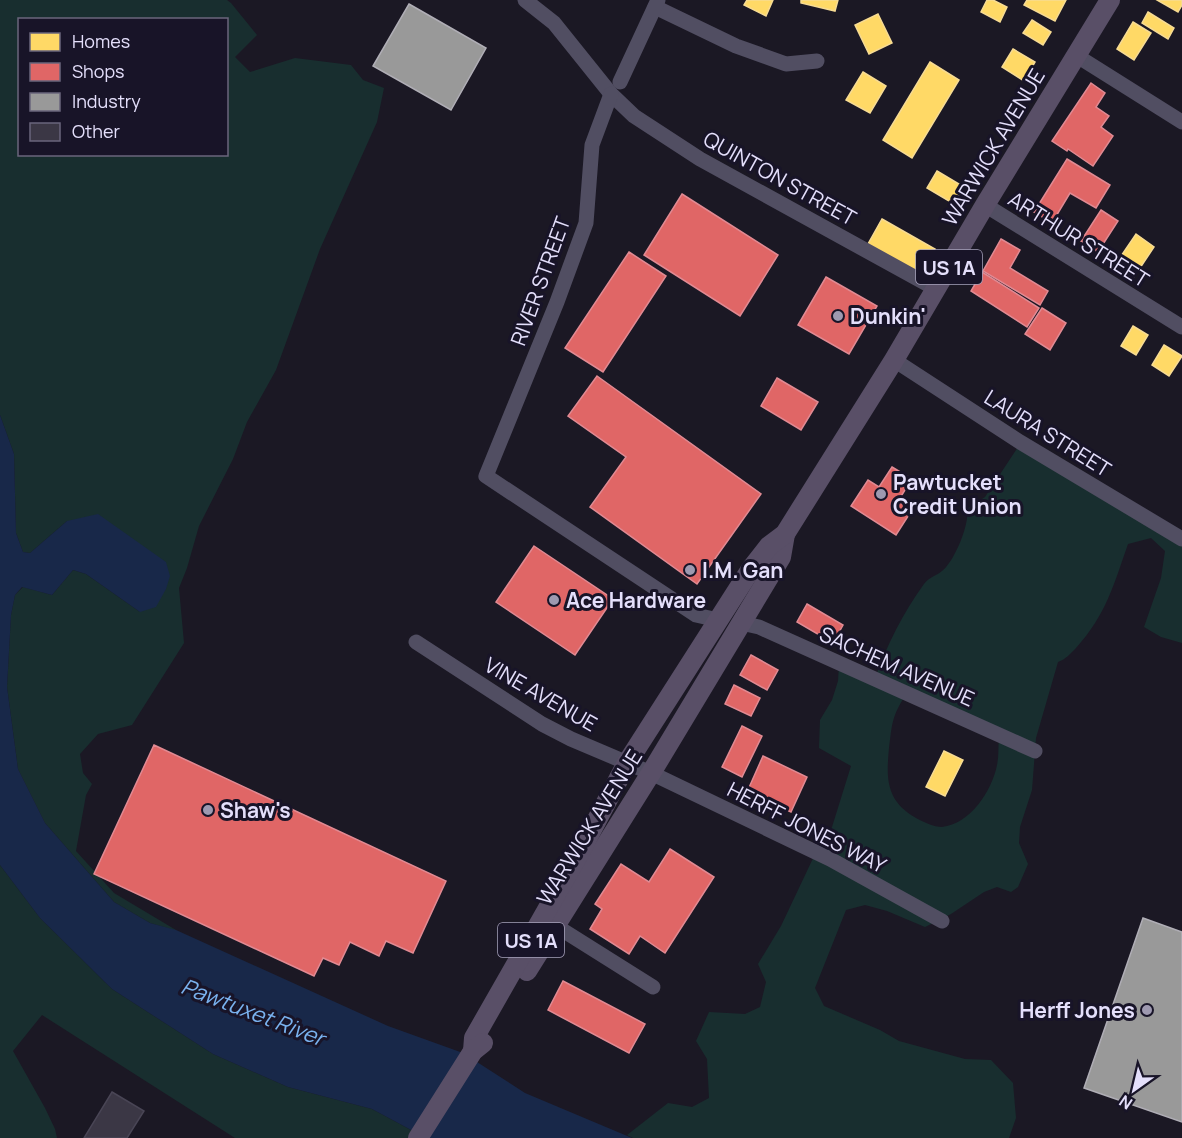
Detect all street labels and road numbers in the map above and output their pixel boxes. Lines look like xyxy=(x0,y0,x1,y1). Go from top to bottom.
street label: WARWICK AVENUE xyxy=(935,63,1051,231)
street label: QUINTON STREET xyxy=(699,124,862,232)
street label: ARTHUR STREET xyxy=(1003,185,1155,294)
street label: RIVER STREET xyxy=(504,212,576,349)
road number: US 1A xyxy=(916,250,982,284)
street label: LAURA STREET xyxy=(979,383,1117,483)
street label: SACHEM AVENUE xyxy=(815,619,979,713)
street label: VINE AVENUE xyxy=(480,650,602,738)
street label: WARWICK AVENUE xyxy=(530,744,648,910)
street label: HERFF JONES WAY xyxy=(723,775,891,879)
road number: US 1A xyxy=(498,923,564,957)

